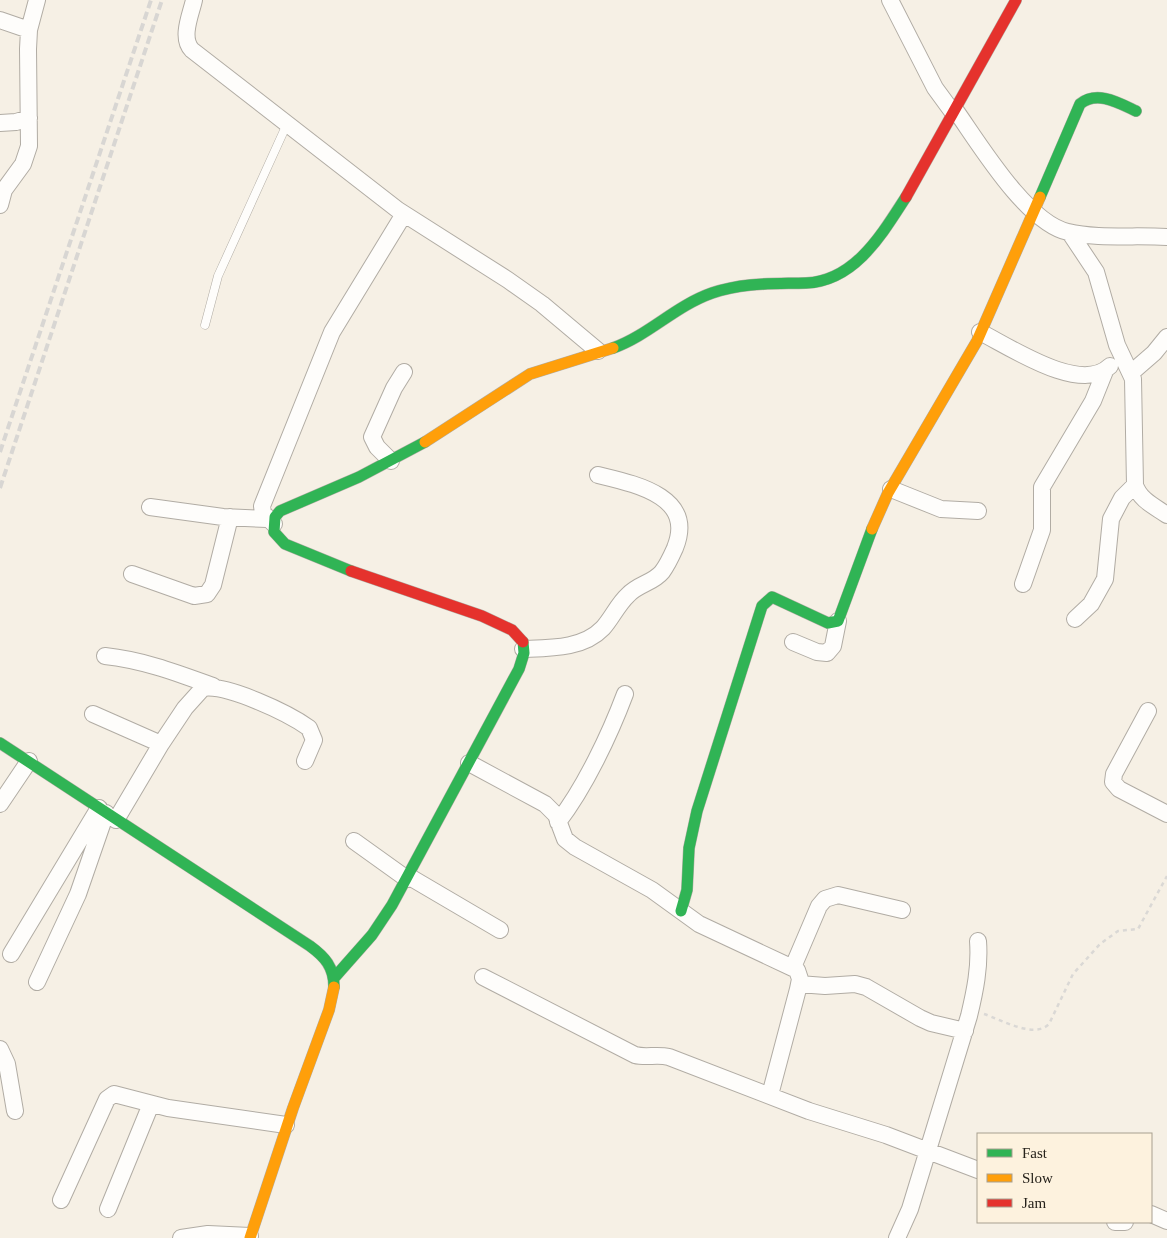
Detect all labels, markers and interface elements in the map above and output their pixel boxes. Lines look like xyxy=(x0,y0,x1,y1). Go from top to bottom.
legend xyxy=(977,1133,1152,1223)
text: Fast xyxy=(1022,1145,1048,1161)
text: Slow xyxy=(1022,1170,1053,1186)
text: Jam xyxy=(1022,1195,1046,1211)

